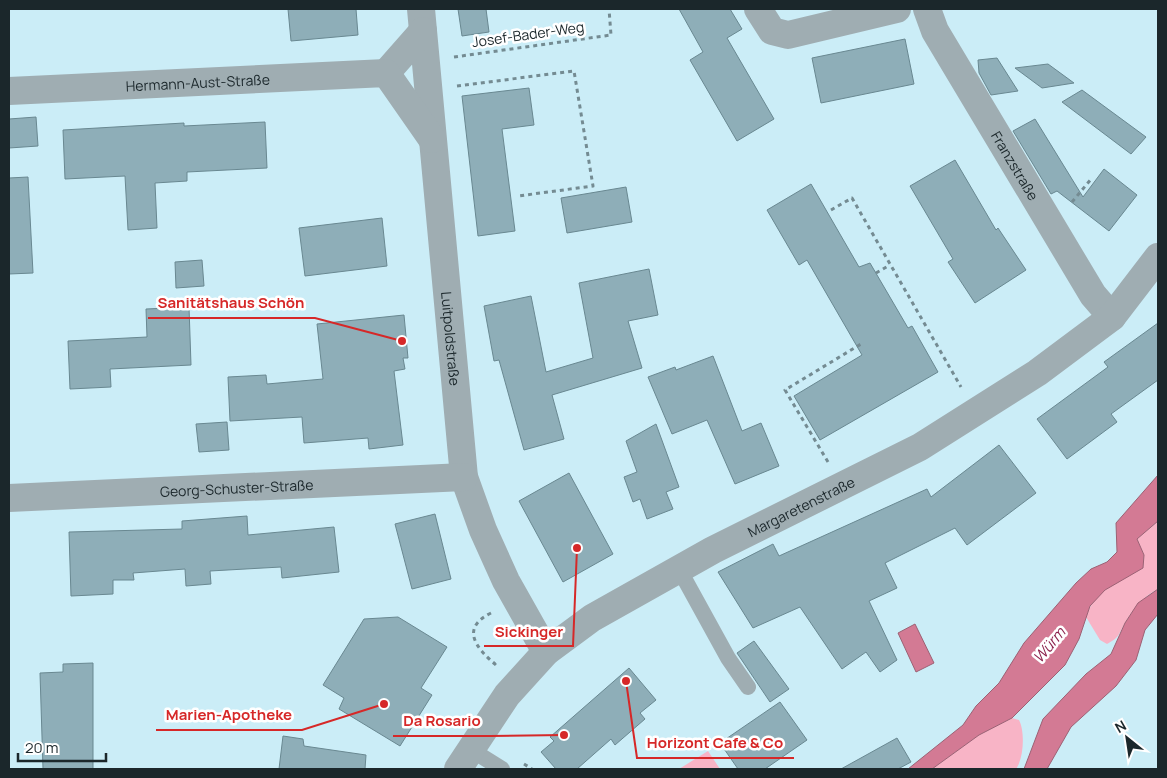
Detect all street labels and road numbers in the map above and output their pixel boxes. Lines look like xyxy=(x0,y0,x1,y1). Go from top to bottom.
street label: Josef-Bader-Weg xyxy=(471,17,585,51)
street label: Hermann-Aust-Straße xyxy=(125,69,270,95)
street label: Franzstraße xyxy=(987,127,1043,203)
street label: Luitpoldstraße xyxy=(437,291,465,387)
street label: Margaretenstraße xyxy=(744,472,858,541)
street label: Georg-Schuster-Straße xyxy=(160,474,314,501)

